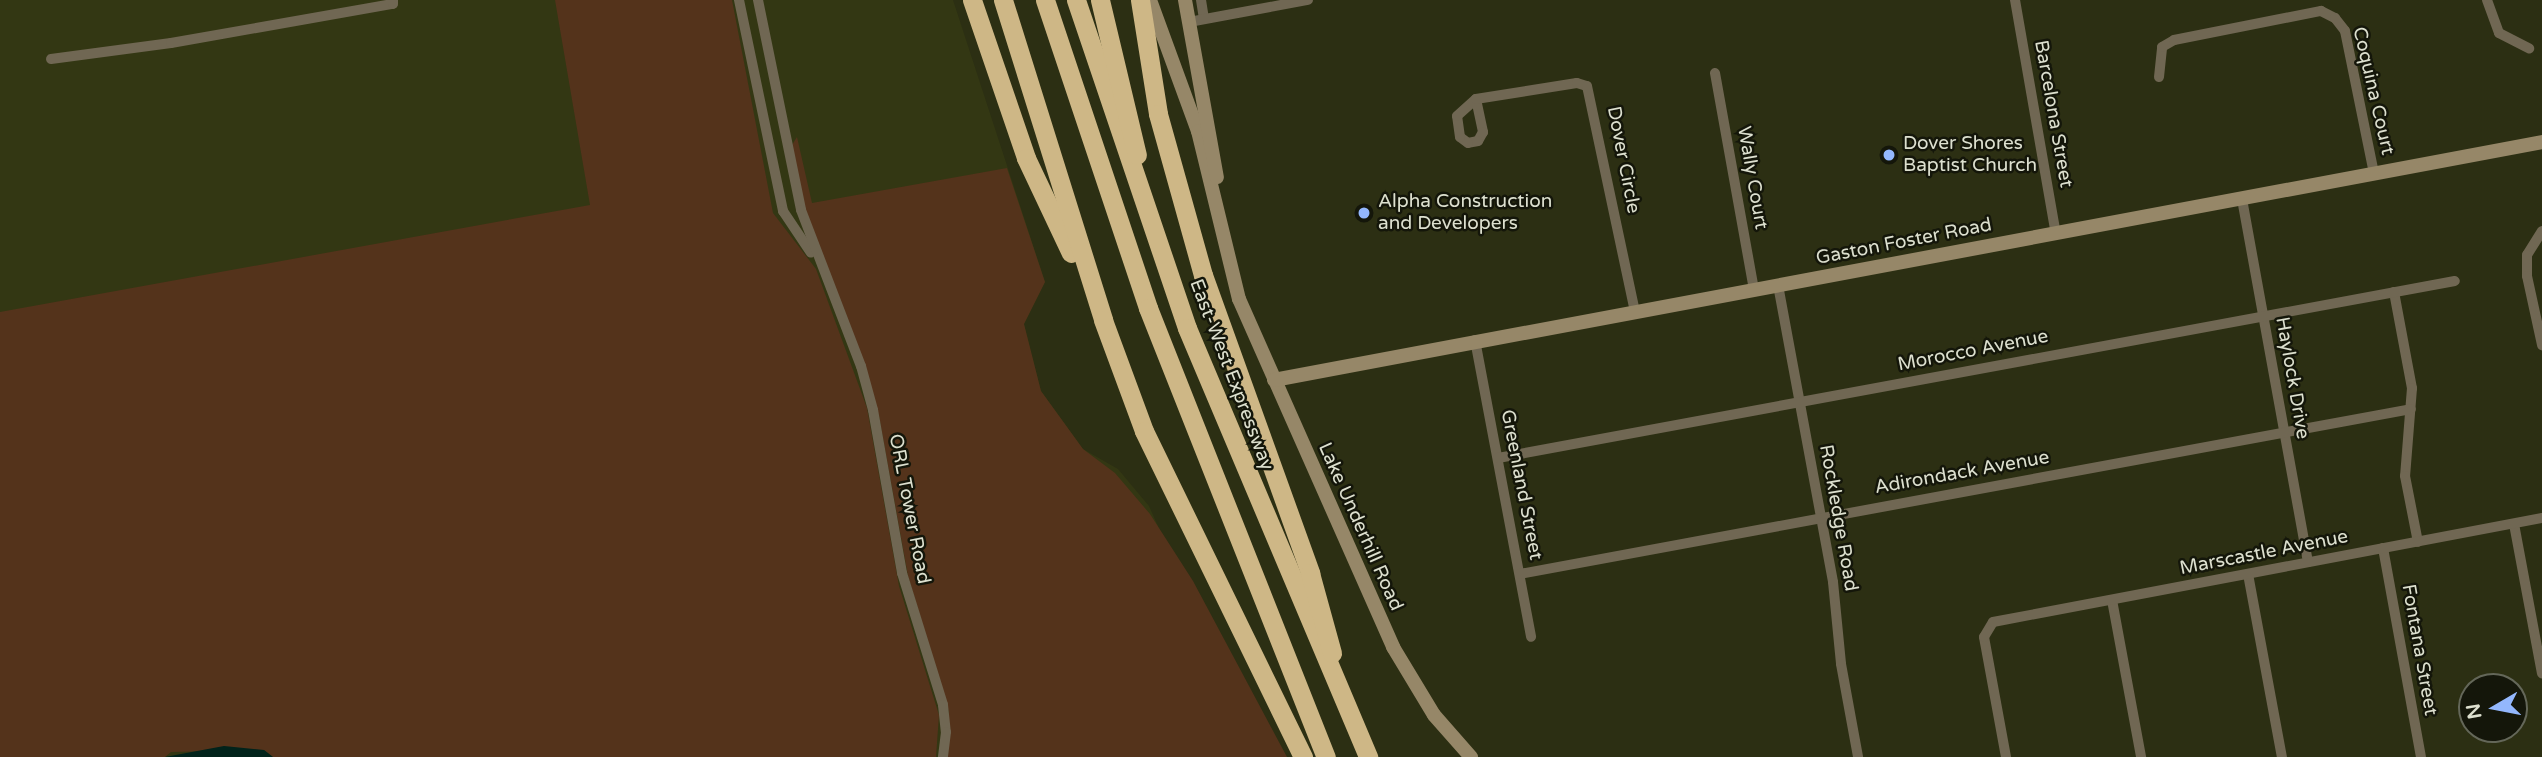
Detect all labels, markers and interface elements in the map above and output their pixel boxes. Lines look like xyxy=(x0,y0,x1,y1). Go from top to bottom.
street label: Coquina Court xyxy=(2347,25,2399,157)
street label: Barcelona Street xyxy=(2029,38,2077,190)
street label: Dover Circle xyxy=(1601,104,1645,216)
street label: Wally Court xyxy=(1732,125,1772,231)
place label: Dover Shores Baptist Church xyxy=(1903,133,2037,177)
marker: Dover Shores Baptist Church xyxy=(1881,147,1897,163)
place label: Alpha Construction and Developers xyxy=(1378,191,1552,235)
marker: Alpha Construction and Developers xyxy=(1356,205,1372,221)
street label: Gaston Foster Road xyxy=(1814,214,1994,270)
street label: East-West Expressway xyxy=(1184,276,1278,474)
street label: Haylock Drive xyxy=(2270,315,2314,441)
street label: Morocco Avenue xyxy=(1896,325,2050,377)
street label: Greenland Street xyxy=(1495,408,1547,562)
street label: ORL Tower Road xyxy=(883,432,935,586)
street label: Lake Underhill Road xyxy=(1313,439,1407,615)
street label: Rockledge Road xyxy=(1814,443,1862,593)
street label: Adirondack Avenue xyxy=(1873,446,2051,500)
street label: Marscastle Avenue xyxy=(2178,525,2350,581)
street label: Fontana Street xyxy=(2396,582,2442,718)
north arrow xyxy=(2458,673,2528,743)
text: N xyxy=(2462,702,2486,721)

